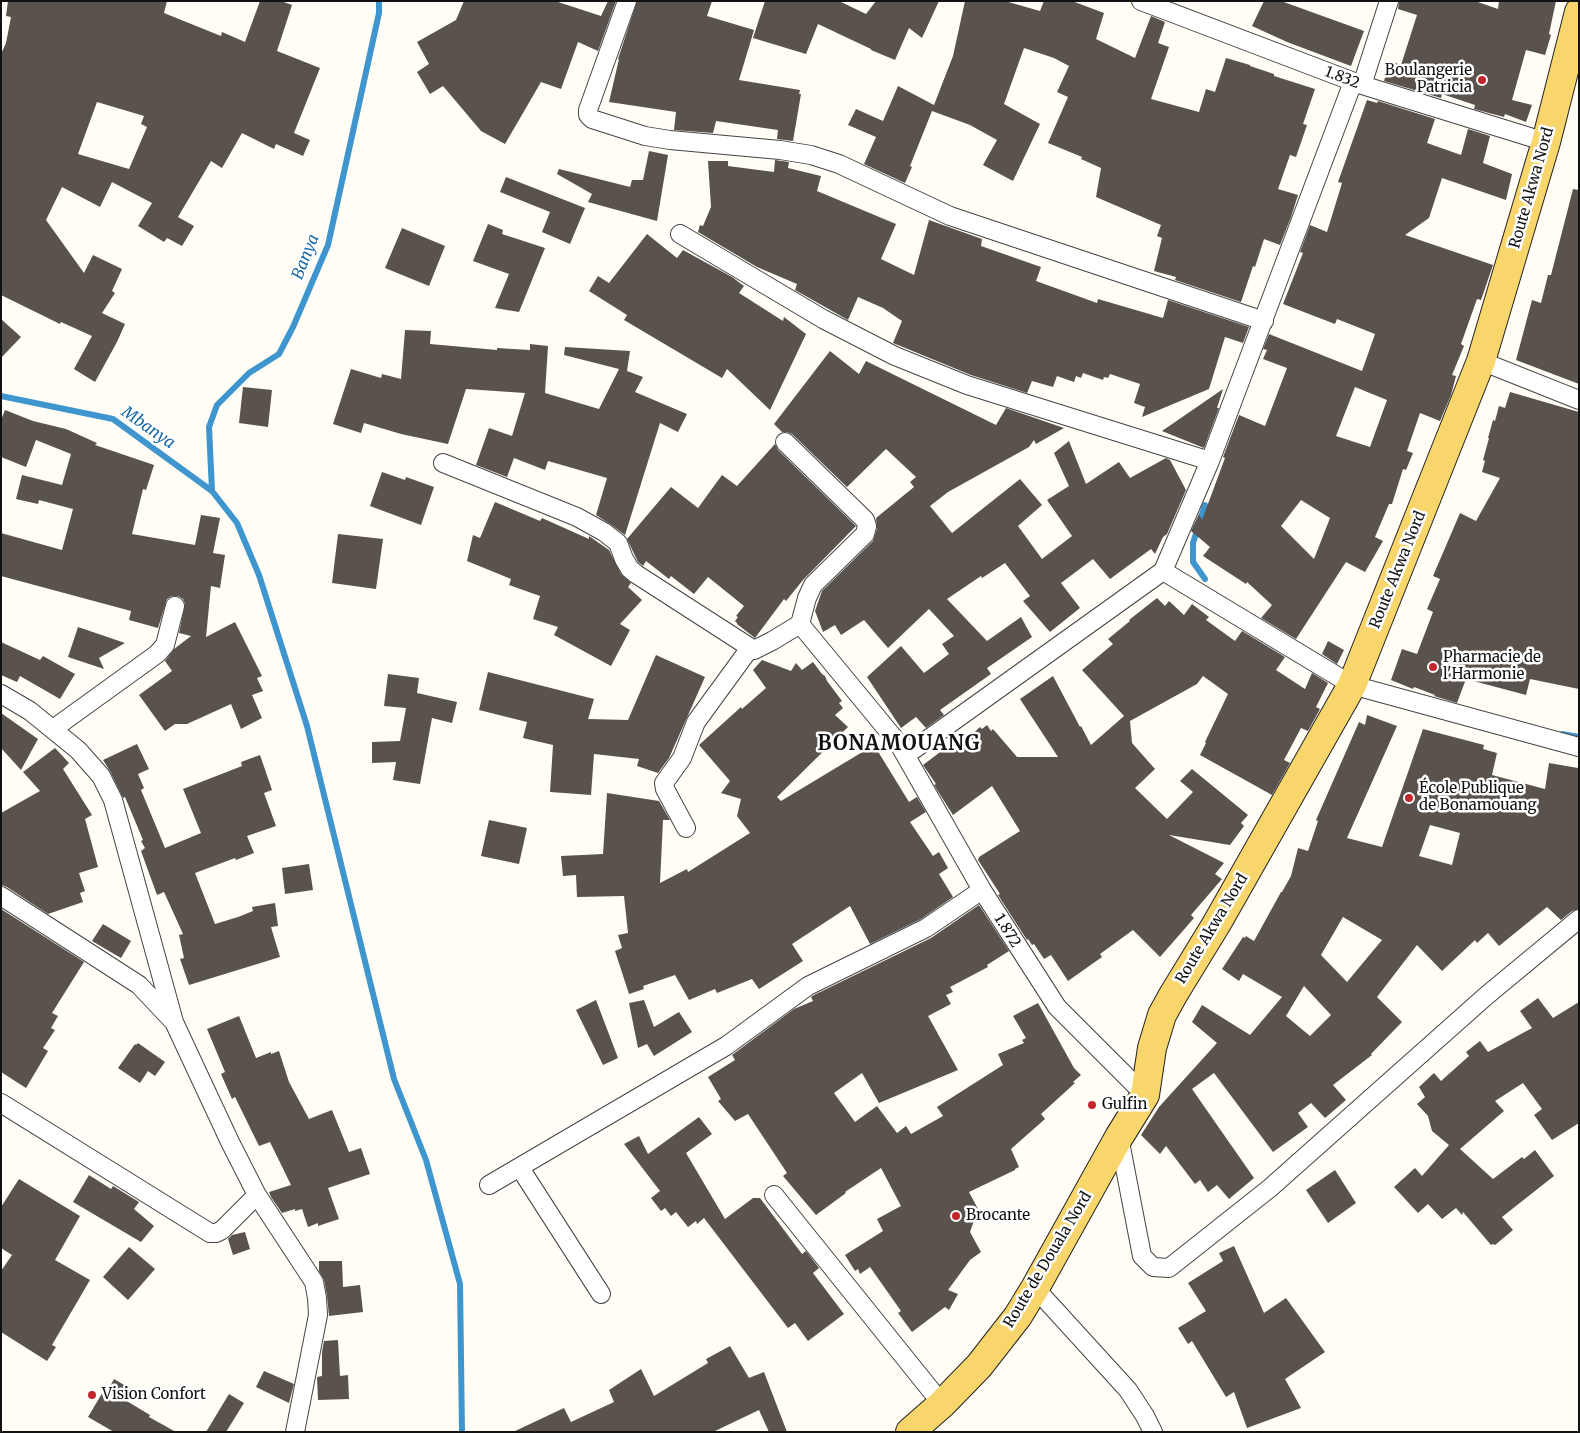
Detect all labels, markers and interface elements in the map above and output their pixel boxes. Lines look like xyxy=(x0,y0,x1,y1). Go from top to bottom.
place label: Boulangerie Patricia xyxy=(1385,62,1472,97)
street label: 1.832 xyxy=(1322,63,1362,93)
marker: Boulangerie Patricia xyxy=(1476,74,1488,86)
street label: Route Akwa Nord xyxy=(1506,125,1558,251)
water label: Banya xyxy=(288,232,324,282)
water label: Mbanya xyxy=(118,403,178,453)
street label: Route Akwa Nord xyxy=(1366,509,1430,631)
place label: Pharmacie de l'Harmonie xyxy=(1443,649,1541,684)
marker: Pharmacie de l'Harmonie xyxy=(1427,661,1439,673)
district label: BONAMOUANG xyxy=(816,732,982,756)
place label: École Publique de Bonamouang xyxy=(1419,780,1537,815)
marker: École Publique de Bonamouang xyxy=(1403,792,1415,804)
street label: Route Akwa Nord xyxy=(1172,871,1252,987)
street label: 1.872 xyxy=(990,911,1024,951)
place label: Gulfin xyxy=(1102,1096,1148,1114)
marker: Gulfin xyxy=(1086,1099,1098,1111)
street label: Route de Douala Nord xyxy=(1000,1189,1096,1331)
place label: Brocante xyxy=(966,1207,1030,1225)
marker: Brocante xyxy=(950,1210,962,1222)
place label: Vision Confort xyxy=(102,1386,206,1404)
marker: Vision Confort xyxy=(86,1389,98,1401)

